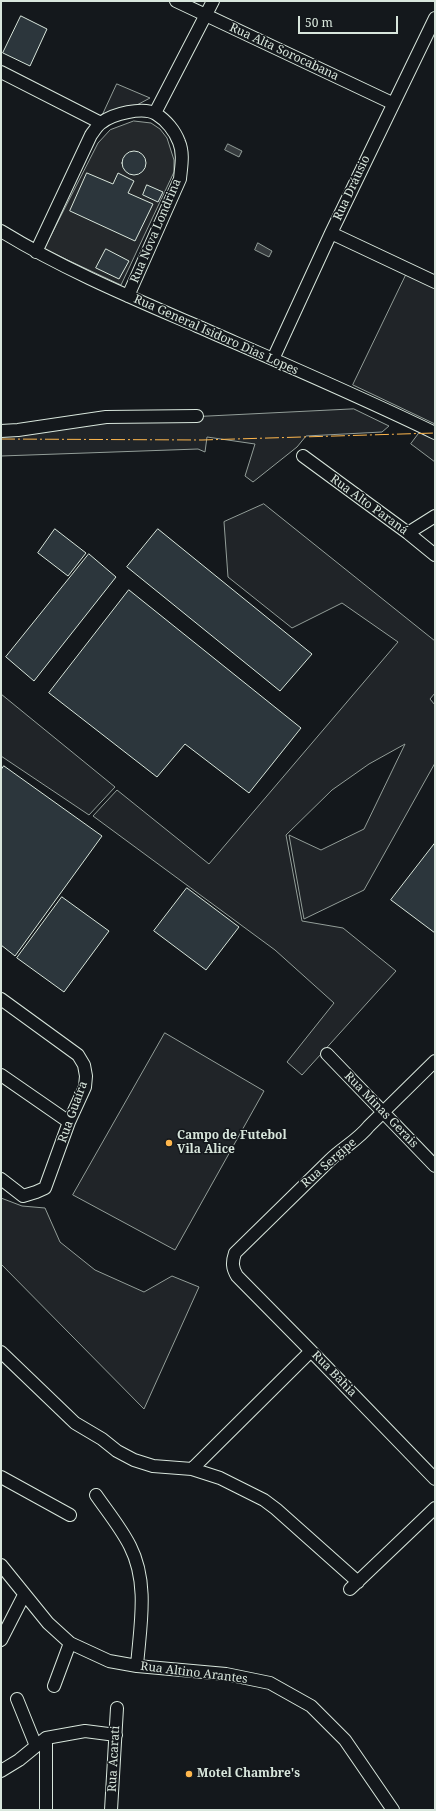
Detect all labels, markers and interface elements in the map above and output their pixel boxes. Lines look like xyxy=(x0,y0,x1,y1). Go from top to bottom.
scale bar xyxy=(300,8,400,34)
text: 50 m xyxy=(305,14,333,31)
street label: Rua Alta Sorocabana xyxy=(227,20,341,84)
street label: Rua Dráusio xyxy=(331,153,373,223)
street label: Rua Nova Londrina xyxy=(128,177,184,285)
street label: Rua General Isidoro Dias Lopes xyxy=(131,292,301,378)
street label: Rua Alto Paraná xyxy=(327,472,411,538)
street label: Rua Minas Gerais xyxy=(341,1069,421,1151)
street label: Rua Guaíra xyxy=(55,1079,91,1145)
place label: Campo de Futebol Vila Alice xyxy=(177,1129,287,1157)
street label: Rua Sergipe xyxy=(299,1135,359,1191)
marker: Campo de Futebol Vila Alice xyxy=(164,1138,174,1148)
street label: Rua Bahia xyxy=(309,1348,359,1400)
street label: Rua Altino Arantes xyxy=(140,1659,248,1687)
street label: Rua Acarati xyxy=(105,1725,123,1793)
place label: Motel Chambre's xyxy=(197,1767,300,1781)
marker: Motel Chambre's xyxy=(184,1769,194,1779)

